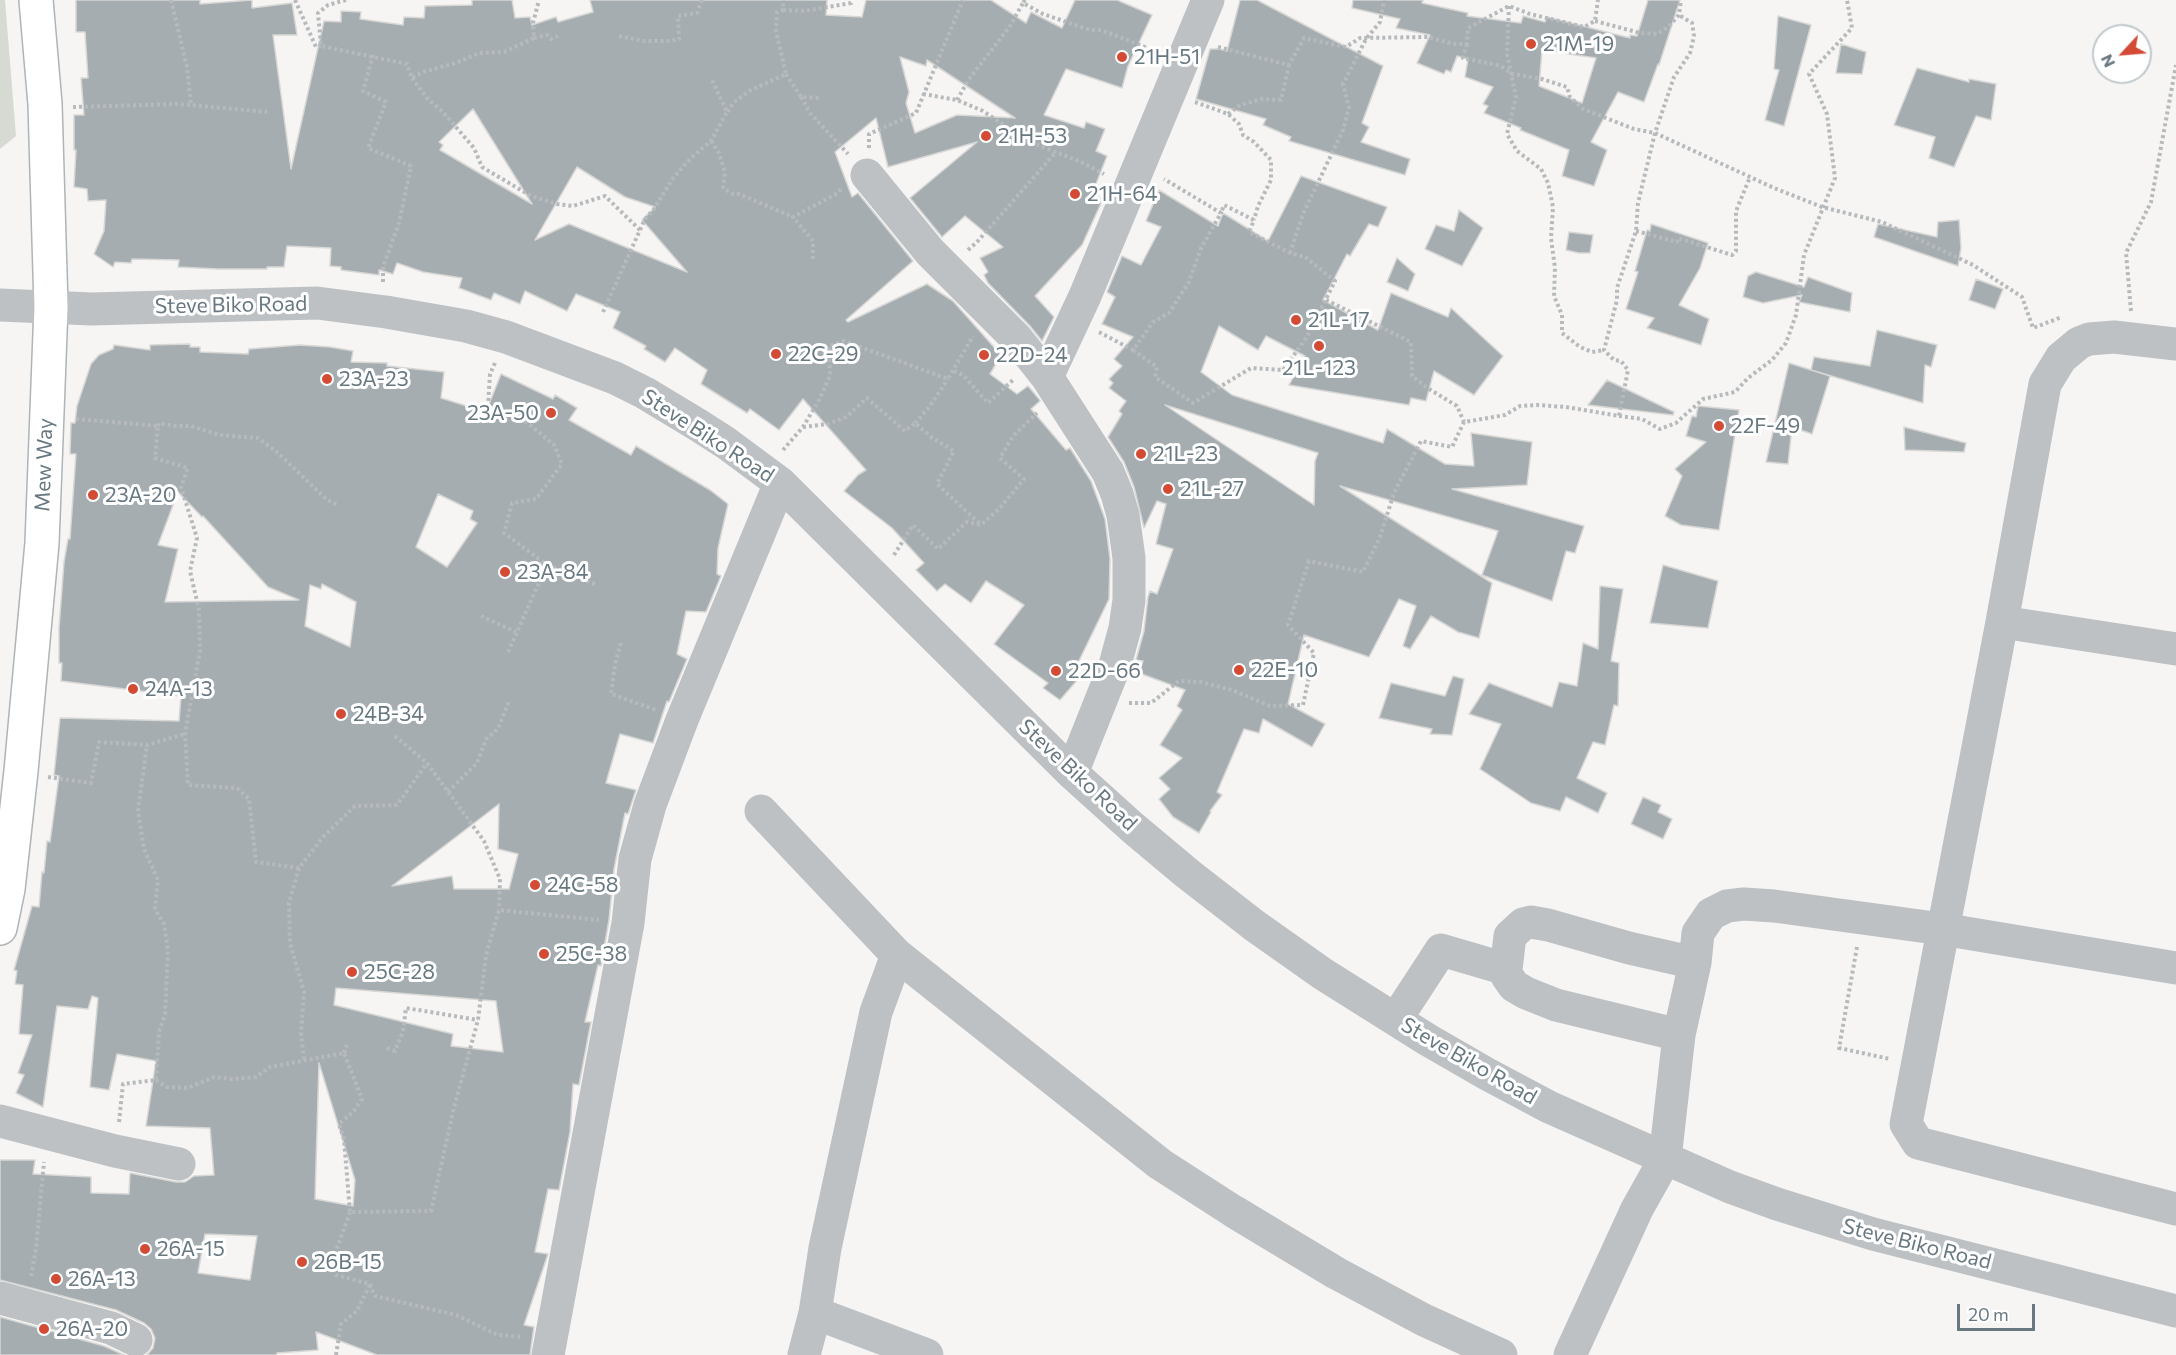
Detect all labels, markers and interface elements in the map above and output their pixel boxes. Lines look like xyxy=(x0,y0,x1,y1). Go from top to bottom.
north arrow xyxy=(2092,24,2152,84)
place label: 21M-19 xyxy=(1543,31,1614,57)
marker: 21M-19 xyxy=(1524,37,1538,51)
place label: 21H-51 xyxy=(1134,44,1200,70)
marker: 21H-51 xyxy=(1115,50,1129,64)
text: N xyxy=(2096,52,2118,71)
place label: 21H-53 xyxy=(998,123,1067,149)
marker: 21H-53 xyxy=(979,129,993,143)
place label: 21H-64 xyxy=(1087,181,1158,207)
marker: 21H-64 xyxy=(1068,187,1082,201)
street label: Steve Biko Road xyxy=(155,291,307,319)
place label: 21L-17 xyxy=(1308,307,1370,333)
marker: 21L-17 xyxy=(1289,313,1303,327)
marker: 21L-123 xyxy=(1312,339,1326,353)
place label: 22C-29 xyxy=(788,341,859,367)
place label: 22D-24 xyxy=(996,342,1068,368)
marker: 22C-29 xyxy=(769,347,783,361)
marker: 22D-24 xyxy=(977,348,991,362)
place label: 21L-123 xyxy=(1282,355,1356,381)
place label: 23A-23 xyxy=(339,366,409,392)
marker: 23A-23 xyxy=(320,372,334,386)
street label: Steve Biko Road xyxy=(637,384,779,488)
place label: 23A-50 xyxy=(467,400,539,426)
marker: 23A-50 xyxy=(544,406,558,420)
place label: 22F-49 xyxy=(1731,413,1800,439)
street label: Mew Way xyxy=(30,418,58,512)
marker: 22F-49 xyxy=(1712,419,1726,433)
place label: 21L-23 xyxy=(1153,441,1218,467)
marker: 21L-23 xyxy=(1134,447,1148,461)
place label: 21L-27 xyxy=(1180,476,1244,502)
place label: 23A-20 xyxy=(105,482,176,508)
marker: 21L-27 xyxy=(1161,482,1175,496)
marker: 23A-20 xyxy=(86,488,100,502)
place label: 23A-84 xyxy=(517,559,588,585)
marker: 23A-84 xyxy=(498,565,512,579)
place label: 22E-10 xyxy=(1251,657,1318,683)
place label: 22D-66 xyxy=(1068,658,1141,684)
marker: 22E-10 xyxy=(1232,663,1246,677)
marker: 22D-66 xyxy=(1049,664,1063,678)
place label: 24A-13 xyxy=(145,676,213,702)
marker: 24A-13 xyxy=(126,682,140,696)
place label: 24B-34 xyxy=(353,701,424,727)
marker: 24B-34 xyxy=(334,707,348,721)
street label: Steve Biko Road xyxy=(1014,714,1142,836)
place label: 24C-58 xyxy=(547,872,619,898)
marker: 24C-58 xyxy=(528,878,542,892)
place label: 25C-38 xyxy=(556,941,627,967)
marker: 25C-38 xyxy=(537,947,551,961)
place label: 25C-28 xyxy=(364,959,435,985)
marker: 25C-28 xyxy=(345,965,359,979)
street label: Steve Biko Road xyxy=(1397,1012,1541,1110)
street label: Steve Biko Road xyxy=(1840,1213,1994,1275)
place label: 26A-15 xyxy=(157,1236,225,1262)
marker: 26A-15 xyxy=(138,1242,152,1256)
place label: 26B-15 xyxy=(314,1249,382,1275)
marker: 26B-15 xyxy=(295,1255,309,1269)
place label: 26A-13 xyxy=(68,1266,136,1292)
marker: 26A-13 xyxy=(49,1272,63,1286)
scale bar xyxy=(1960,1292,2038,1330)
text: 20 m xyxy=(1968,1303,2009,1325)
place label: 26A-20 xyxy=(56,1316,128,1342)
marker: 26A-20 xyxy=(37,1322,51,1336)

